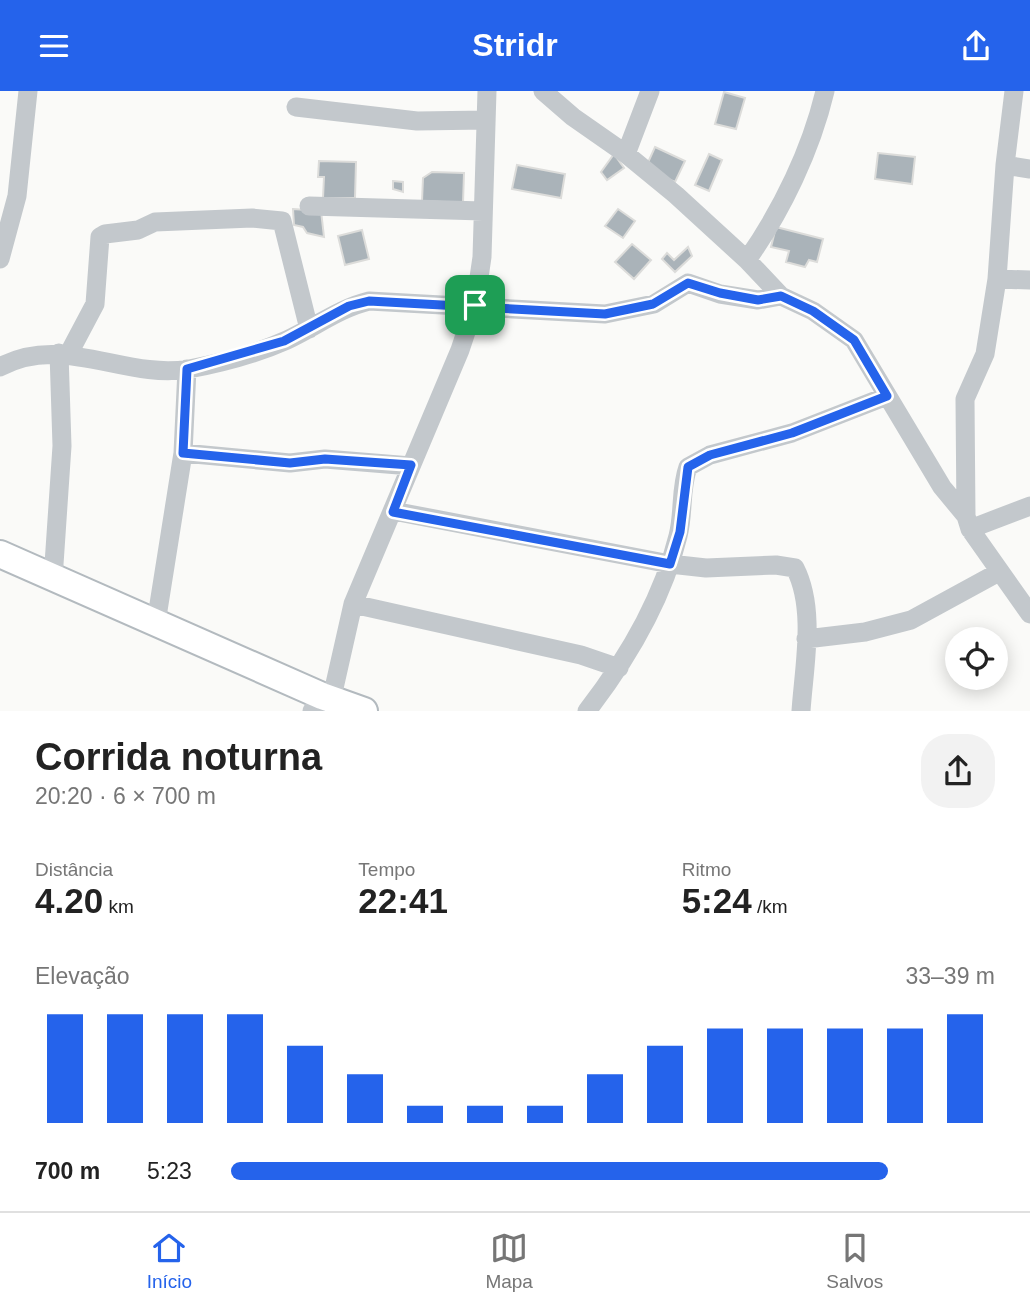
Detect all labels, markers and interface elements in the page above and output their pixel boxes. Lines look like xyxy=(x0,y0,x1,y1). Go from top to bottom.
icon: menu xyxy=(35,27,73,65)
text: Stridr xyxy=(472,27,558,63)
icon: share xyxy=(957,27,995,65)
pin xyxy=(445,275,505,335)
icon: arrive xyxy=(456,286,494,324)
map controls xyxy=(945,627,1008,690)
button: locate xyxy=(945,627,1008,690)
button: share xyxy=(921,734,995,808)
text: Corrida noturna xyxy=(35,736,322,778)
text: 20:20 · 6 × 700 m xyxy=(35,783,216,809)
text: Distância xyxy=(35,859,113,880)
text: Tempo xyxy=(358,859,415,880)
text: Ritmo xyxy=(682,859,731,880)
text: 4.20 xyxy=(35,881,103,920)
text: 22:41 xyxy=(358,881,448,920)
text: 5:24 xyxy=(682,881,752,920)
text: km xyxy=(103,896,134,917)
text: /km xyxy=(752,896,788,917)
text: Elevação xyxy=(35,963,130,989)
text: 33–39 m xyxy=(905,963,995,989)
text: 700 m xyxy=(35,1158,100,1184)
text: 5:23 xyxy=(147,1158,192,1184)
tab: Início xyxy=(147,1229,192,1293)
tab: Mapa xyxy=(485,1229,533,1293)
tab: Salvos xyxy=(826,1229,883,1293)

